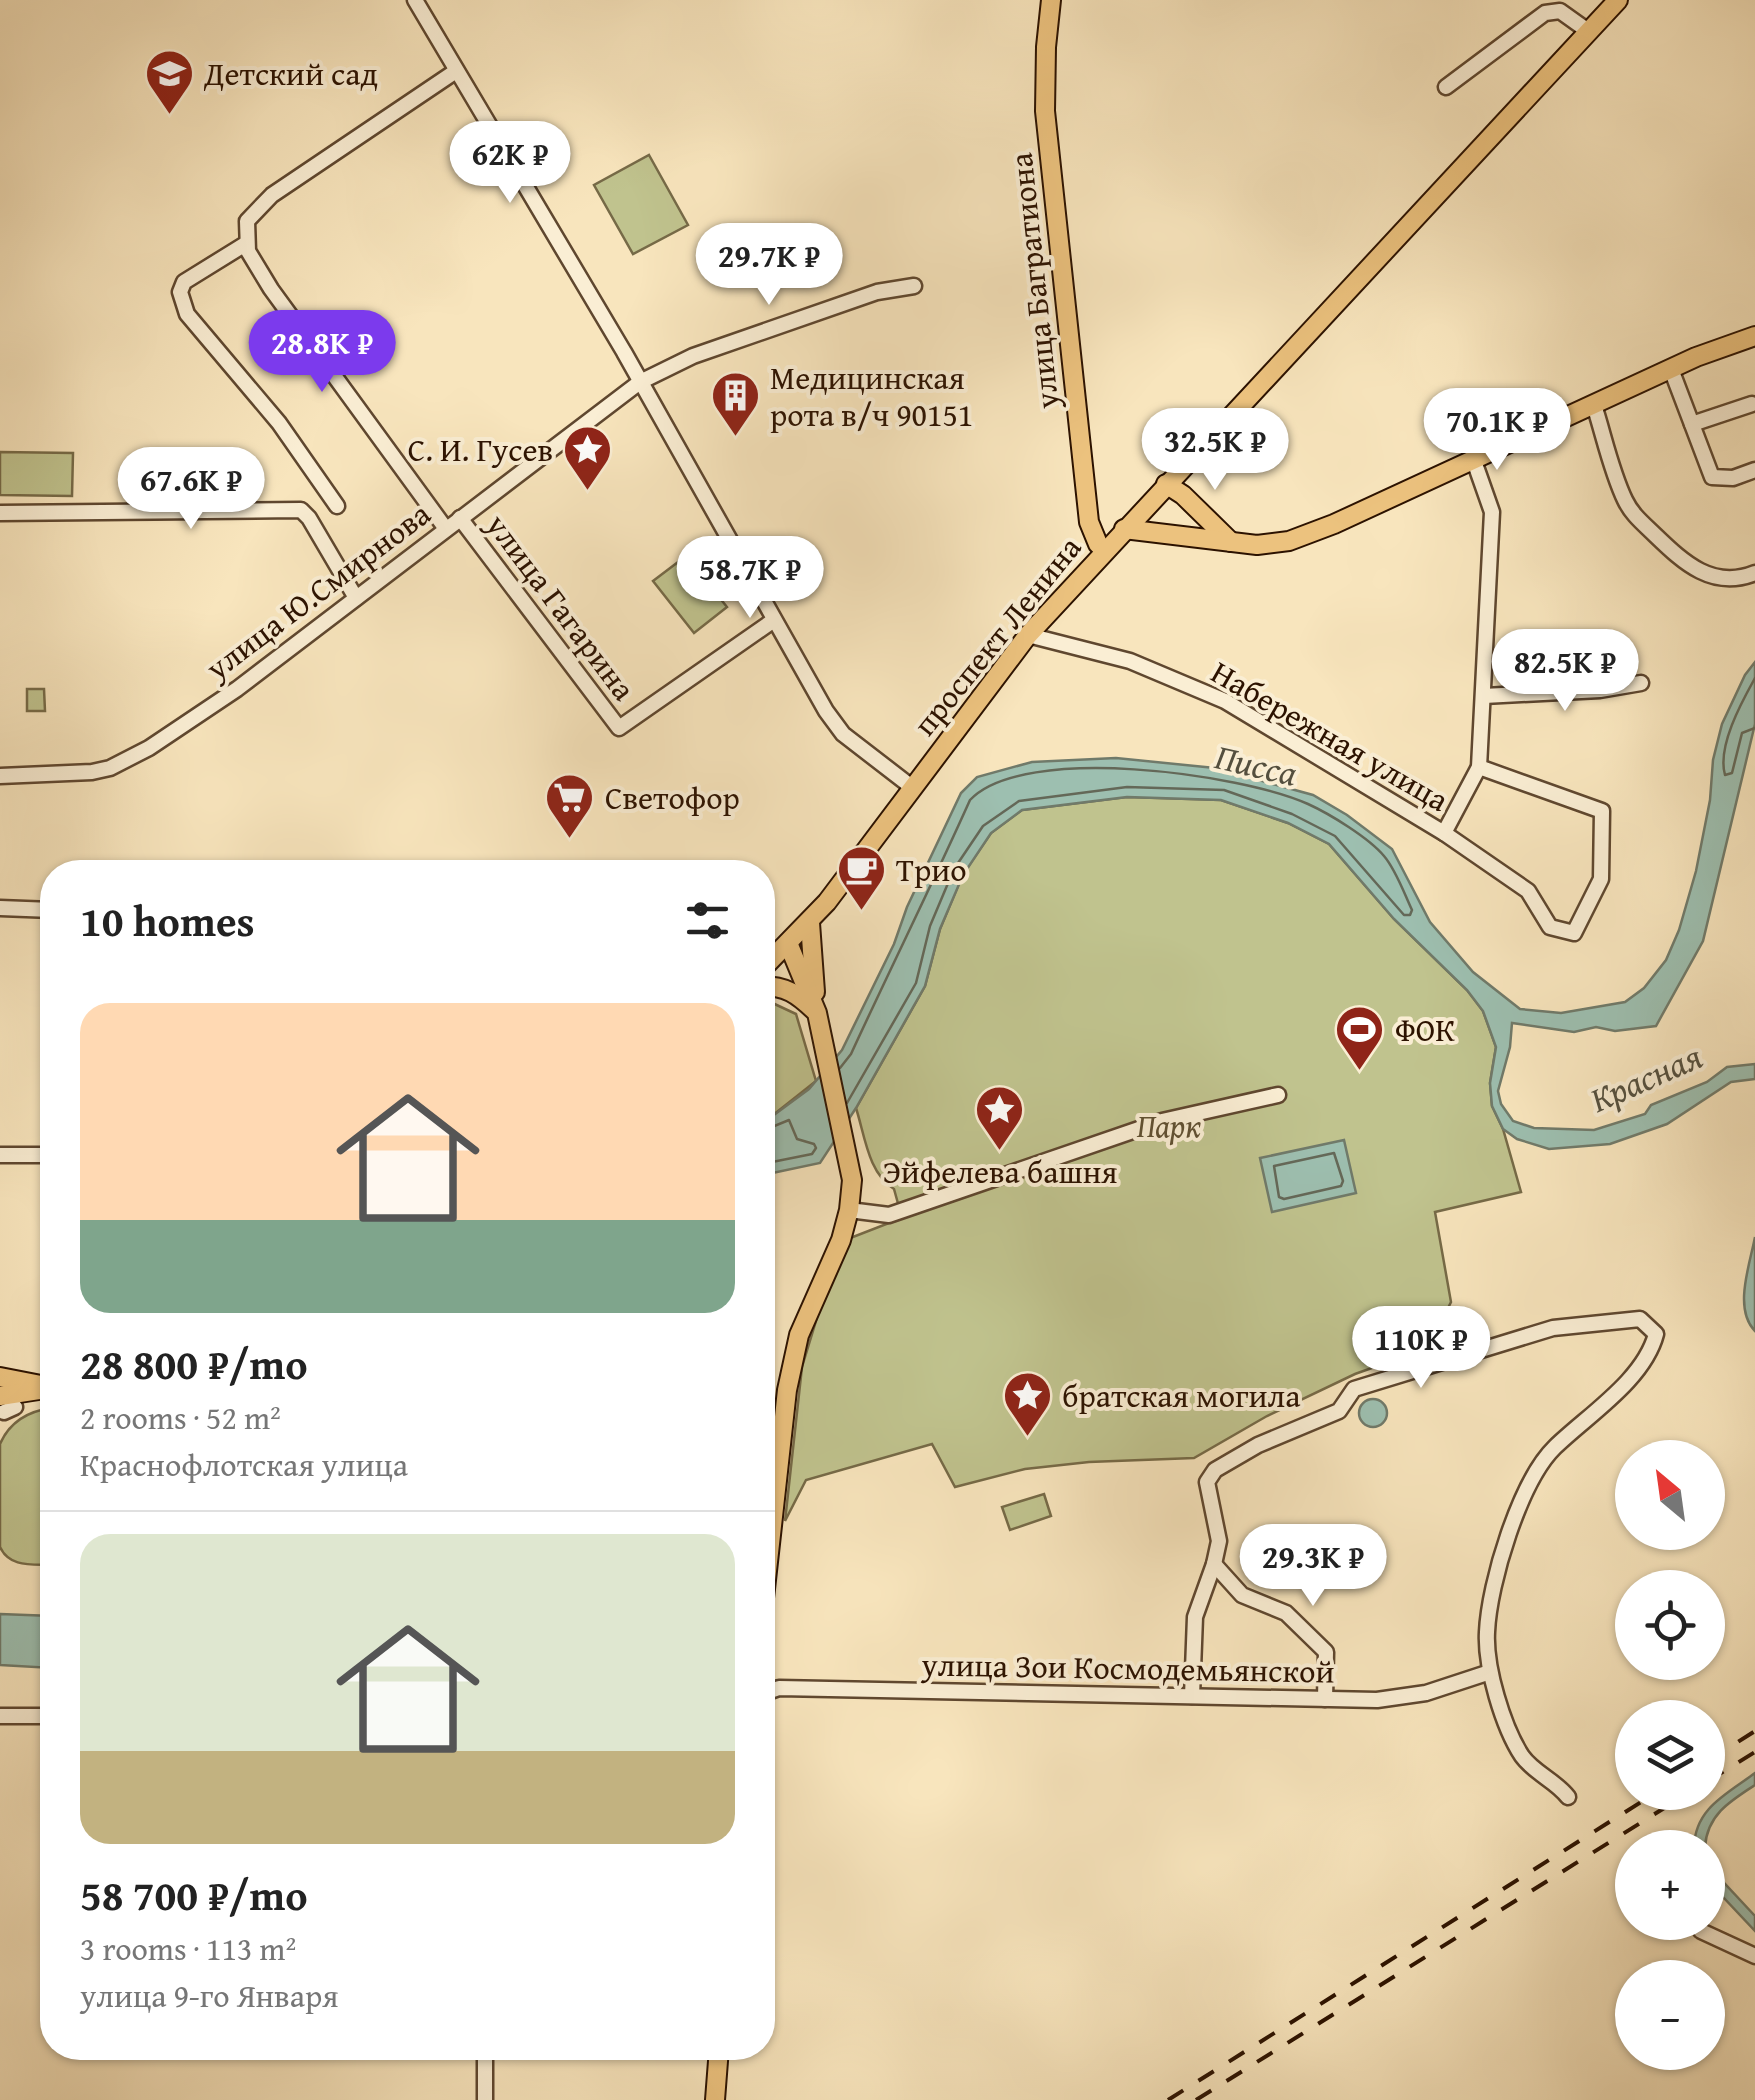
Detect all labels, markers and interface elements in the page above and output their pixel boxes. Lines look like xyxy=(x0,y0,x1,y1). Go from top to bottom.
school or university icon: Детский сад xyxy=(143,48,195,116)
place label: Детский сад xyxy=(203,50,378,97)
pin: 62K ₽ xyxy=(440,121,580,206)
text: 62K ₽ xyxy=(472,130,549,177)
street label: улица Багратиона xyxy=(997,150,1070,413)
pin: 29.7K ₽ xyxy=(677,223,861,308)
text: 29.7K ₽ xyxy=(718,232,820,279)
pin: 28.8K ₽ xyxy=(230,310,414,395)
text: 28.8K ₽ xyxy=(271,319,373,366)
place label: Медицинская рота в/ч 90151 xyxy=(770,354,973,438)
building icon: Медицинская рота в/ч 90151 xyxy=(709,370,761,438)
pin: 70.1K ₽ xyxy=(1405,388,1589,473)
text: 70.1K ₽ xyxy=(1446,397,1548,444)
pin: 32.5K ₽ xyxy=(1123,408,1307,493)
text: 32.5K ₽ xyxy=(1164,417,1266,464)
place icon: С. И. Гусев xyxy=(562,424,614,492)
place label: С. И. Гусев xyxy=(408,426,553,473)
pin: 67.6K ₽ xyxy=(99,447,283,532)
text: 67.6K ₽ xyxy=(140,456,242,503)
street label: улица Ю.Смирнова xyxy=(195,490,441,691)
street label: улица Гагарина xyxy=(475,503,648,711)
street label: проспект Ленина xyxy=(901,525,1092,746)
pin: 58.7K ₽ xyxy=(658,536,842,621)
text: 58.7K ₽ xyxy=(699,545,801,592)
pin: 82.5K ₽ xyxy=(1473,629,1657,714)
text: 82.5K ₽ xyxy=(1514,638,1616,685)
street label: Набережная улица xyxy=(1203,648,1458,823)
water label: Писса xyxy=(1210,730,1302,799)
supermarket icon: Светофор xyxy=(544,772,596,840)
place label: Светофор xyxy=(605,774,740,821)
cafe icon: Трио xyxy=(835,844,887,912)
place label: Трио xyxy=(896,846,967,893)
text: 10 homes xyxy=(80,890,255,951)
icon: filters xyxy=(680,893,735,948)
sports icon: ФОК xyxy=(1334,1004,1386,1072)
place label: ФОК xyxy=(1395,1006,1455,1053)
water label: Красная xyxy=(1582,1030,1710,1125)
icon: home xyxy=(318,1068,498,1248)
place icon: Эйфелева башня xyxy=(974,1084,1026,1152)
park label: Парк xyxy=(1137,1102,1201,1149)
place label: Эйфелева башня xyxy=(883,1148,1117,1195)
pin: 110K ₽ xyxy=(1340,1306,1502,1391)
text: 110K ₽ xyxy=(1374,1315,1468,1362)
text: 28 800 ₽/mo xyxy=(80,1333,308,1394)
place icon: братская могила xyxy=(1001,1370,1053,1438)
place label: братская могила xyxy=(1062,1372,1301,1419)
text: 2 rooms · 52 m² xyxy=(80,1394,281,1441)
north arrow xyxy=(1615,1440,1725,1550)
map controls xyxy=(1615,1440,1725,2070)
text: Краснофлотская улица xyxy=(80,1441,408,1488)
pin: 29.3K ₽ xyxy=(1221,1524,1405,1609)
text: 29.3K ₽ xyxy=(1262,1533,1364,1580)
button: locate xyxy=(1615,1570,1725,1680)
icon: home xyxy=(318,1599,498,1779)
street label: улица Зои Космодемьянской xyxy=(920,1640,1335,1695)
button: layers xyxy=(1615,1700,1725,1810)
button: + xyxy=(1615,1830,1725,1940)
text: 58 700 ₽/mo xyxy=(80,1864,308,1925)
text: 3 rooms · 113 m² xyxy=(80,1925,296,1972)
button: − xyxy=(1615,1960,1725,2070)
text: улица 9-го Января xyxy=(80,1972,338,2019)

